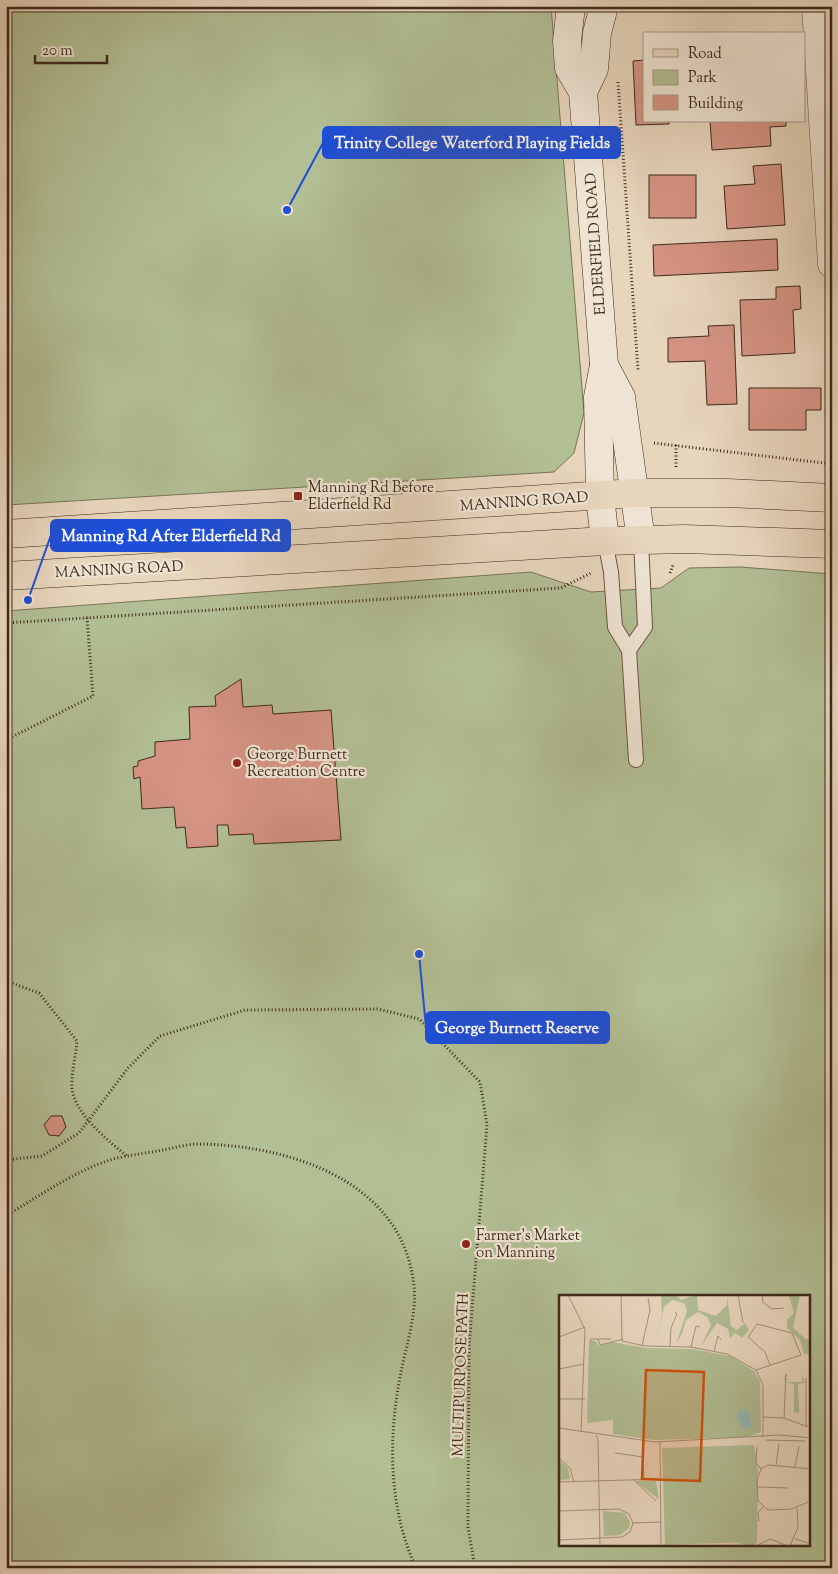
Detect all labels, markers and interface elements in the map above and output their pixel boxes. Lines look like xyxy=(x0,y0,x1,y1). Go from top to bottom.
scale bar xyxy=(35,32,108,64)
legend xyxy=(643,32,806,122)
text: 20 m xyxy=(42,41,73,62)
text: Road xyxy=(688,44,722,65)
text: Park xyxy=(688,68,717,89)
text: Building xyxy=(688,94,743,115)
callout: Trinity College Waterford Playing Fields xyxy=(323,127,620,158)
text: Trinity College Waterford Playing Fields xyxy=(334,133,610,156)
street label: ELDERFIELD ROAD xyxy=(581,172,612,316)
place label: Manning Rd Before Elderfield Rd xyxy=(308,478,434,516)
street label: MANNING ROAD xyxy=(459,488,589,517)
marker: Manning Rd Before Elderfield Rd xyxy=(292,490,304,502)
callout: Manning Rd After Elderfield Rd xyxy=(51,520,290,551)
text: Manning Rd After Elderfield Rd xyxy=(61,526,282,549)
street label: MANNING ROAD xyxy=(54,557,184,584)
place label: George Burnett Recreation Centre xyxy=(247,745,365,783)
marker: George Burnett Recreation Centre xyxy=(231,757,243,769)
callout: George Burnett Reserve xyxy=(426,1012,609,1043)
text: George Burnett Reserve xyxy=(435,1018,599,1041)
place label: Farmer's Market on Manning xyxy=(476,1226,580,1264)
marker: Farmer's Market on Manning xyxy=(460,1238,472,1250)
street label: MULTIPURPOSE PATH xyxy=(448,1293,475,1457)
inset map xyxy=(559,1295,810,1546)

